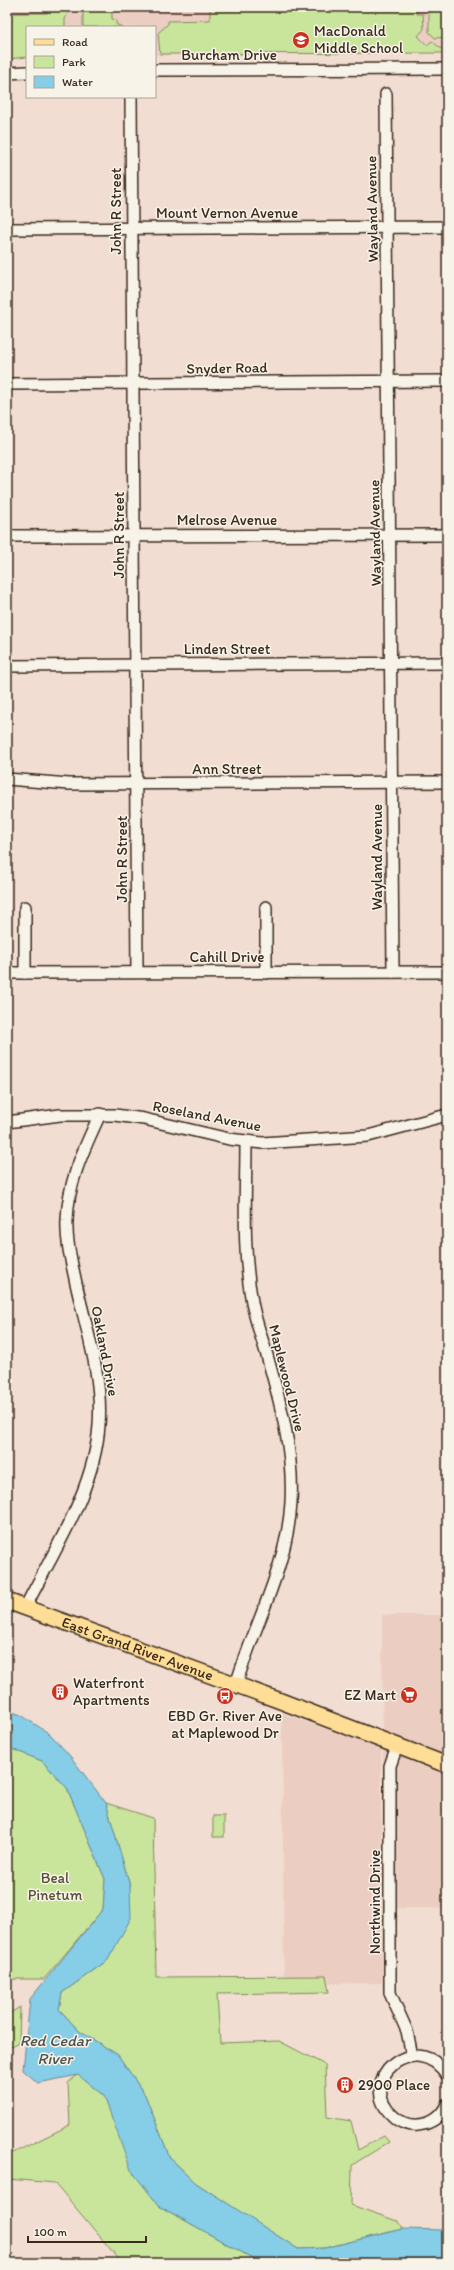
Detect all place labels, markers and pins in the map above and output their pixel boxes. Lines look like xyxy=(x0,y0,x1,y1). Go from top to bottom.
place label: MacDonald Middle School xyxy=(314,22,404,57)
school or university icon: MacDonald Middle School xyxy=(291,30,311,50)
place label: Waterfront Apartments xyxy=(73,1674,150,1709)
building icon: Waterfront Apartments xyxy=(50,1682,70,1702)
supermarket icon: EZ Mart xyxy=(399,1685,419,1705)
bus stop icon: EBD Gr. River Ave at Maplewood Dr xyxy=(215,1686,235,1706)
place label: EZ Mart xyxy=(344,1686,396,1704)
place label: EBD Gr. River Ave at Maplewood Dr xyxy=(168,1707,282,1742)
building icon: 2900 Place xyxy=(335,2075,355,2095)
place label: 2900 Place xyxy=(358,2076,430,2094)

